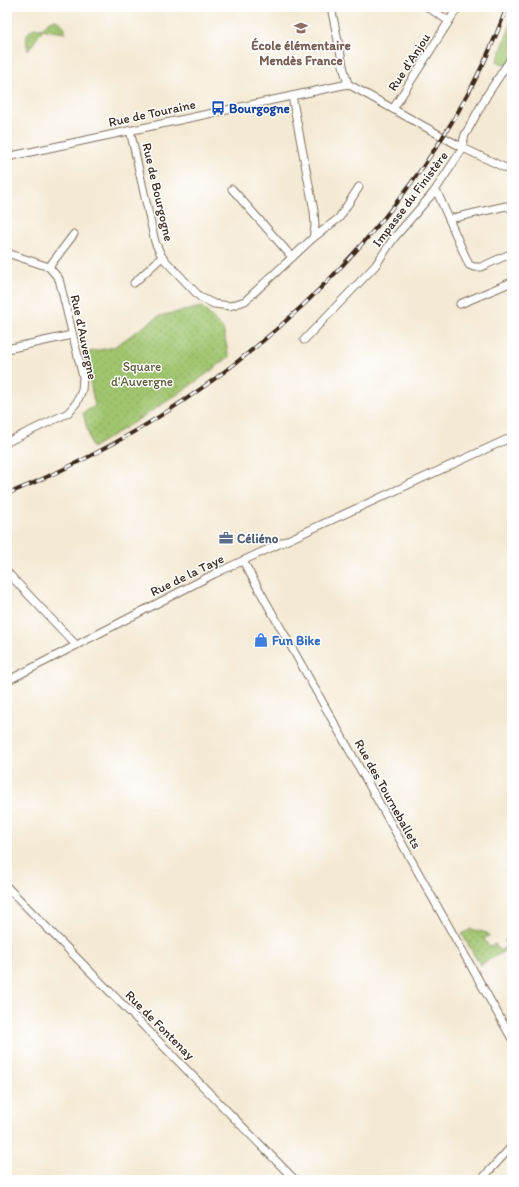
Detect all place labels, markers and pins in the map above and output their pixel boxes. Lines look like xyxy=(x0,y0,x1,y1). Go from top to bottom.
school or university icon: École élémentaire Mendès France xyxy=(293,20,309,36)
place label: École élémentaire Mendès France xyxy=(251,37,351,68)
bus stop icon: Bourgogne xyxy=(210,100,226,116)
place label: Bourgogne xyxy=(229,101,290,117)
office icon: Céliéno xyxy=(218,530,234,546)
place label: Céliéno xyxy=(237,531,279,546)
shop icon: Fun Bike xyxy=(253,632,269,648)
place label: Fun Bike xyxy=(272,633,320,648)

